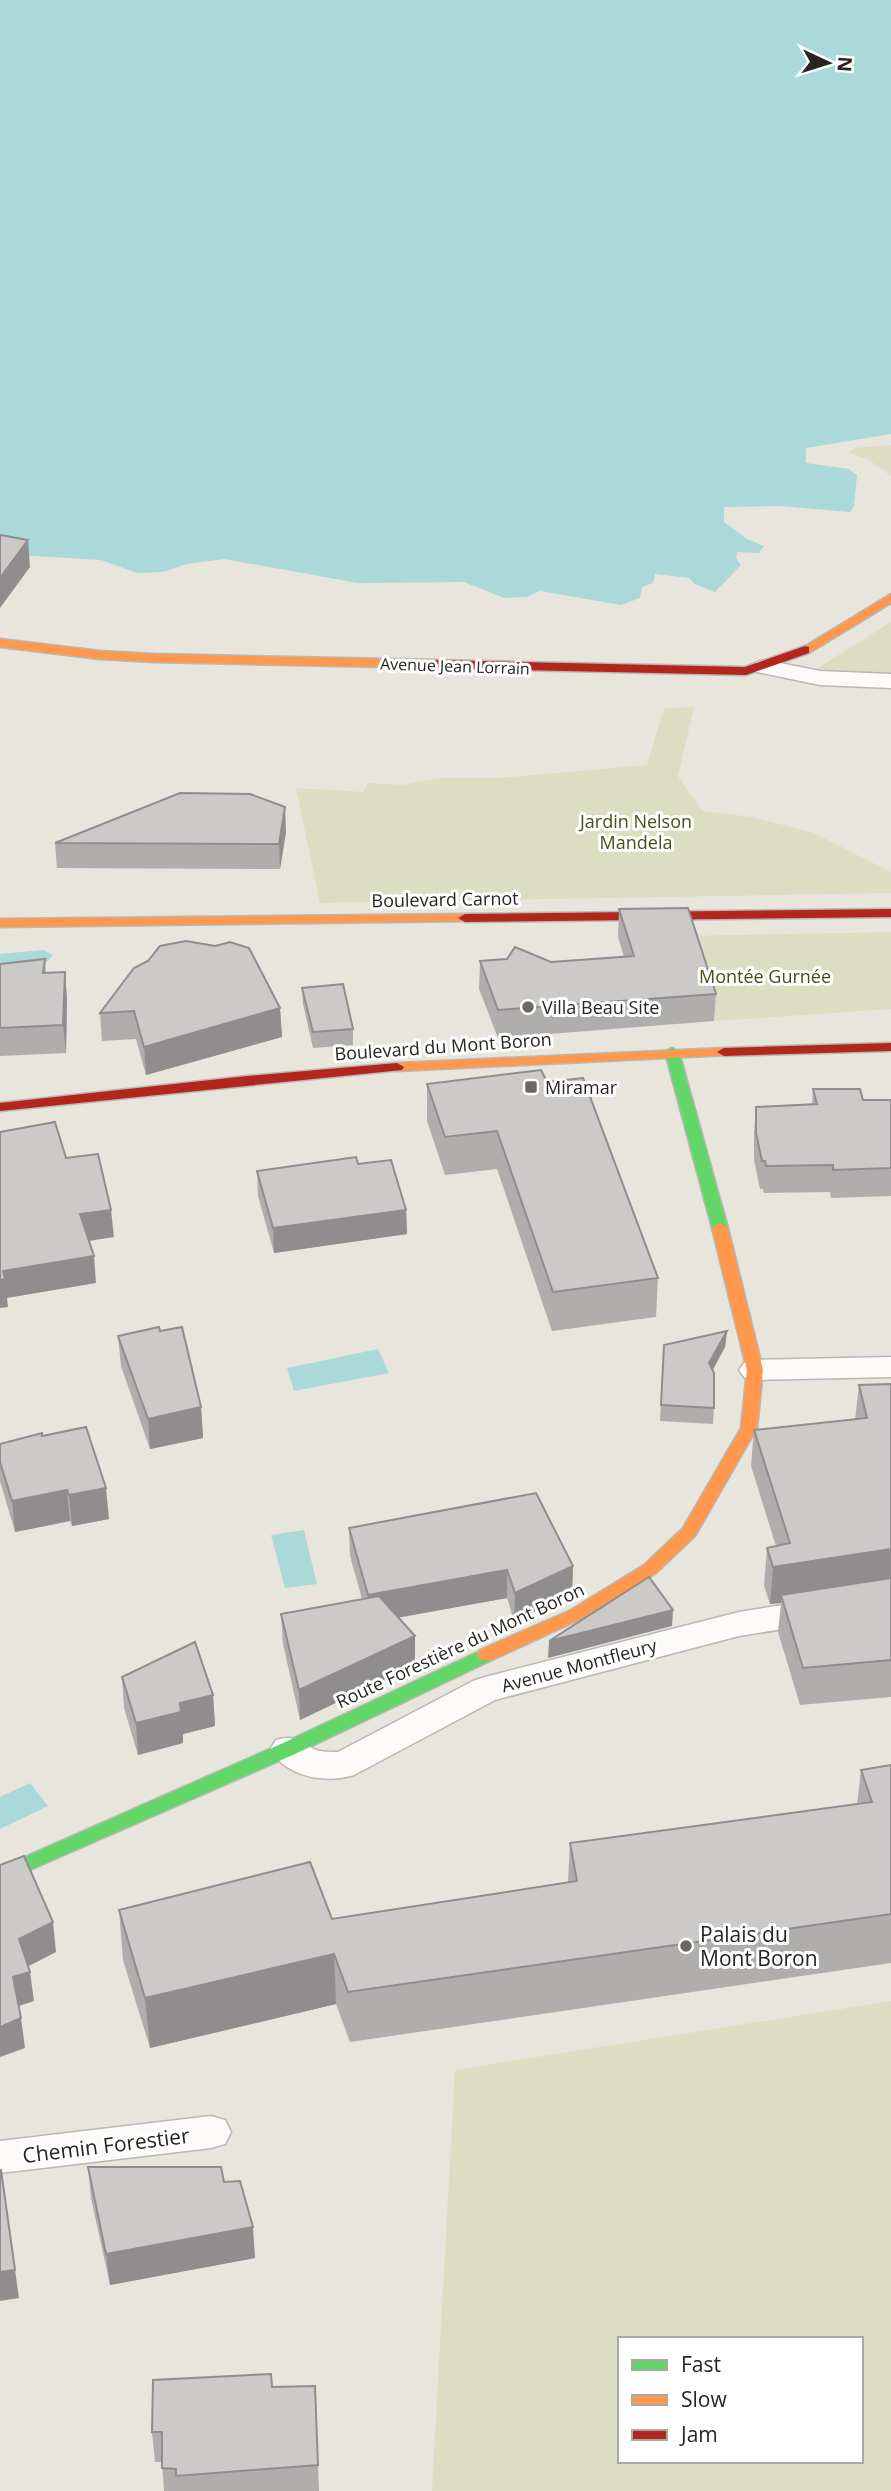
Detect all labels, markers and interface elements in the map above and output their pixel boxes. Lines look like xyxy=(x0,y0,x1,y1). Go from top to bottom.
north arrow xyxy=(793,28,863,98)
text: N xyxy=(831,56,858,73)
street label: Avenue Jean Lorrain xyxy=(380,652,530,680)
park label: Jardin Nelson Mandela xyxy=(578,809,692,854)
street label: Boulevard Carnot xyxy=(371,886,519,912)
park label: Montée Gurnée xyxy=(699,964,831,988)
place label: Villa Beau Site xyxy=(542,995,659,1019)
marker: Villa Beau Site xyxy=(520,999,536,1015)
street label: Boulevard du Mont Boron xyxy=(334,1026,552,1066)
place label: Miramar xyxy=(545,1075,618,1099)
marker: Miramar xyxy=(523,1079,539,1095)
street label: Route Forestière du Mont Boron xyxy=(332,1577,588,1713)
street label: Avenue Montfleury xyxy=(499,1632,660,1697)
place label: Palais du Mont Boron xyxy=(700,1920,818,1972)
marker: Palais du Mont Boron xyxy=(678,1938,694,1954)
street label: Chemin Forestier xyxy=(21,2121,191,2169)
legend xyxy=(618,2337,863,2463)
text: Fast xyxy=(681,2350,721,2378)
text: Slow xyxy=(681,2385,727,2413)
text: Jam xyxy=(679,2420,718,2448)

